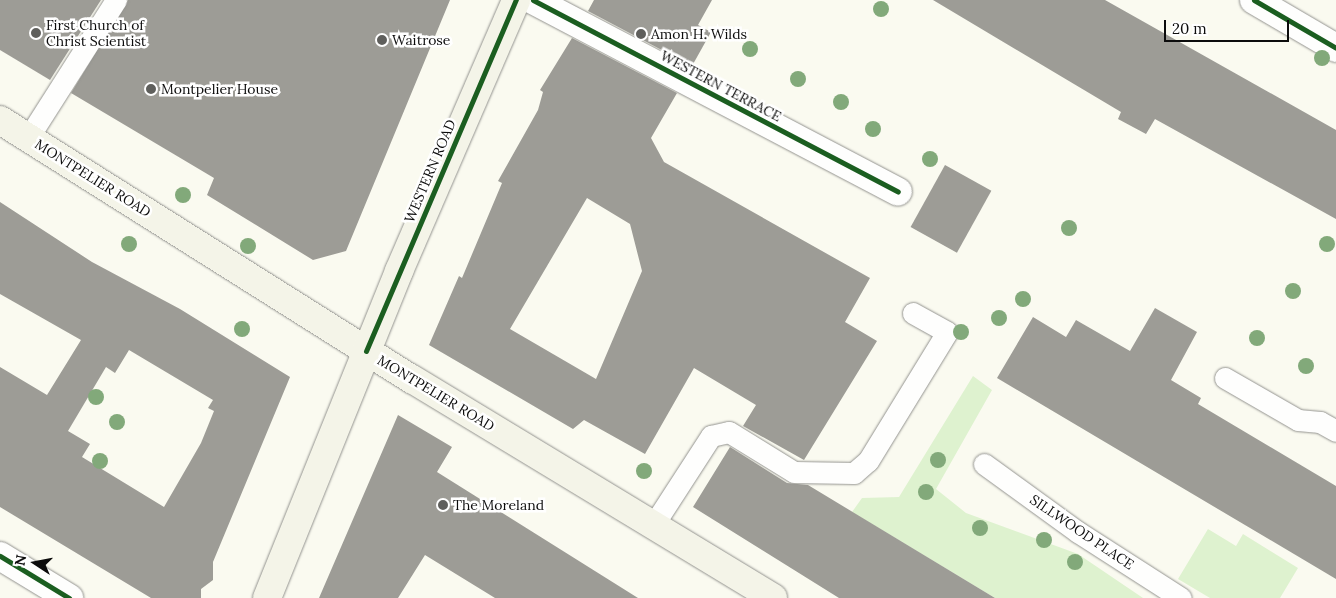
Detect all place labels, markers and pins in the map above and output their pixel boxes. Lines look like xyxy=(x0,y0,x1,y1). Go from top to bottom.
place label: First Church of Christ Scientist xyxy=(46,17,146,49)
place label: Amon H. Wilds xyxy=(651,26,747,42)
marker: First Church of Christ Scientist xyxy=(30,27,42,39)
marker: Amon H. Wilds xyxy=(635,28,647,40)
place label: Waitrose xyxy=(392,32,450,48)
marker: Waitrose xyxy=(376,34,388,46)
place label: Montpelier House xyxy=(161,81,278,97)
marker: Montpelier House xyxy=(145,83,157,95)
place label: The Moreland xyxy=(453,497,544,513)
marker: The Moreland xyxy=(437,499,449,511)

